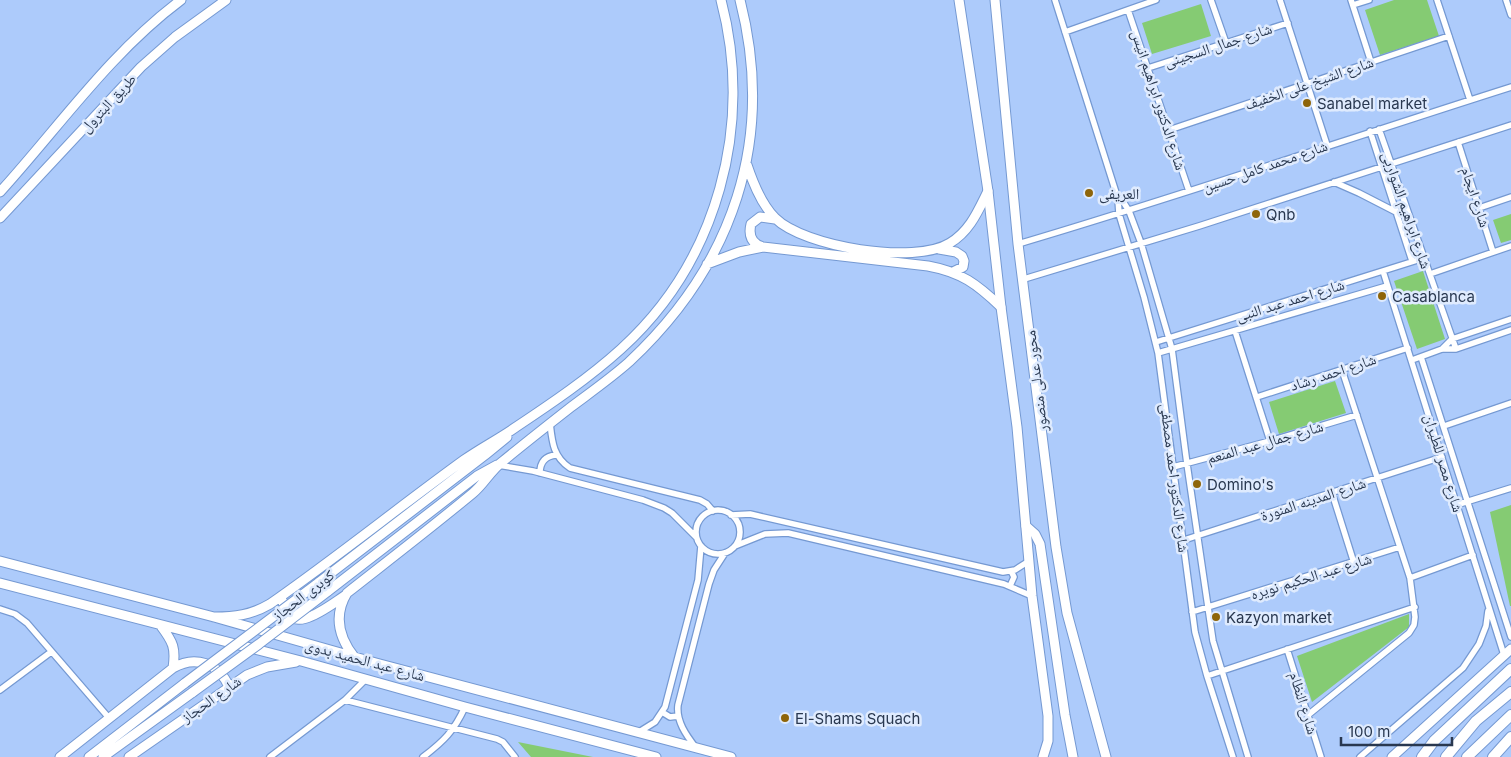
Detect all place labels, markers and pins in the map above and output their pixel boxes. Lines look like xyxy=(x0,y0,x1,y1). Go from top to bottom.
place label: Sanabel market xyxy=(1317,94,1427,113)
marker: Sanabel market xyxy=(1301,97,1313,109)
place label: العريفى xyxy=(1099,184,1139,204)
marker: العريفى xyxy=(1083,187,1095,199)
place label: Qnb xyxy=(1266,205,1296,224)
marker: Qnb xyxy=(1250,208,1262,220)
place label: Casablanca xyxy=(1392,287,1475,306)
marker: Casablanca xyxy=(1376,290,1388,302)
place label: Domino's xyxy=(1207,475,1274,494)
marker: Domino's xyxy=(1191,478,1203,490)
place label: Kazyon market xyxy=(1226,608,1332,627)
marker: Kazyon market xyxy=(1210,611,1222,623)
place label: El-Shams Squach xyxy=(795,709,920,728)
marker: El-Shams Squach xyxy=(779,712,791,724)

